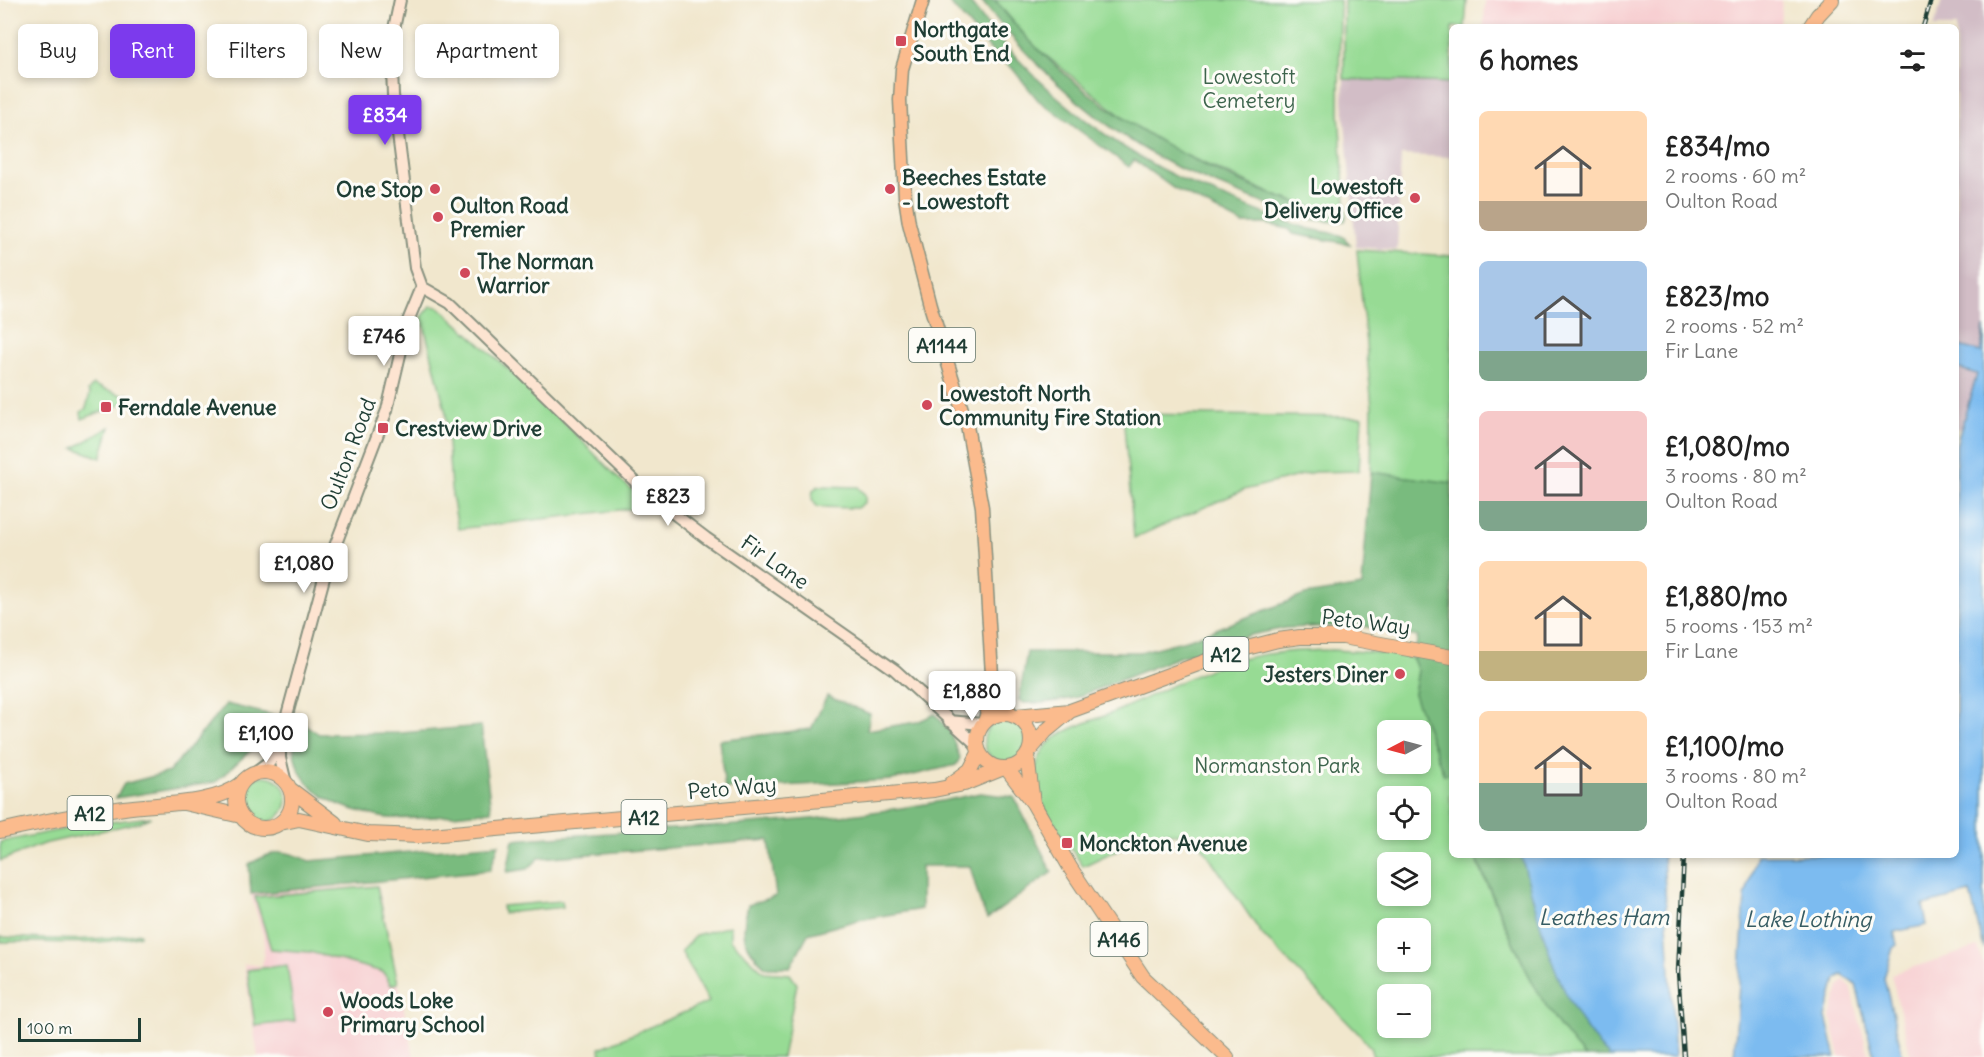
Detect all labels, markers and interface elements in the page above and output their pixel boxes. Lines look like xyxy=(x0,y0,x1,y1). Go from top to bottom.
place label: Northgate South End xyxy=(913,16,1010,67)
chip: Buy xyxy=(18,24,98,78)
chip: Rent xyxy=(110,24,195,78)
chip: Filters xyxy=(207,24,307,78)
chip: New xyxy=(319,24,403,78)
chip: Apartment xyxy=(415,24,559,78)
marker: Northgate South End xyxy=(894,34,908,48)
text: 6 homes xyxy=(1479,44,1578,77)
icon: filters xyxy=(1896,44,1929,77)
park label: Lowestoft Cemetery xyxy=(1202,63,1296,114)
pin: £834 xyxy=(349,95,421,146)
text: £834 xyxy=(362,102,408,127)
text: £834/mo xyxy=(1665,130,1770,163)
icon: home xyxy=(1527,135,1599,207)
text: 2 rooms · 60 m² xyxy=(1665,163,1806,188)
place label: Beeches Estate - Lowestoft xyxy=(902,164,1046,215)
place label: Lowestoft Delivery Office xyxy=(1264,173,1404,224)
place label: One Stop xyxy=(336,176,423,203)
marker: One Stop xyxy=(428,182,442,196)
marker: Beeches Estate - Lowestoft xyxy=(883,182,897,196)
text: Oulton Road xyxy=(1665,188,1778,213)
marker: Lowestoft Delivery Office xyxy=(1408,191,1422,205)
place label: Oulton Road Premier xyxy=(450,192,569,243)
marker: Oulton Road Premier xyxy=(431,210,445,224)
place label: The Norman Warrior xyxy=(477,248,594,299)
marker: The Norman Warrior xyxy=(458,266,472,280)
text: £823/mo xyxy=(1665,280,1769,313)
icon: home xyxy=(1527,285,1599,357)
text: 2 rooms · 52 m² xyxy=(1665,313,1804,338)
pin: £746 xyxy=(348,316,420,367)
text: £746 xyxy=(362,323,406,348)
road number: A1144 xyxy=(909,328,975,362)
text: Fir Lane xyxy=(1665,338,1738,363)
place label: Lowestoft North Community Fire Station xyxy=(939,380,1161,431)
place label: Ferndale Avenue xyxy=(118,394,277,421)
street label: Oulton Road xyxy=(314,394,382,514)
marker: Lowestoft North Community Fire Station xyxy=(920,398,934,412)
marker: Ferndale Avenue xyxy=(99,400,113,414)
place label: Crestview Drive xyxy=(395,415,542,442)
marker: Crestview Drive xyxy=(376,421,390,435)
text: £1,080/mo xyxy=(1665,430,1790,463)
icon: home xyxy=(1527,435,1599,507)
text: 3 rooms · 80 m² xyxy=(1665,463,1807,488)
pin: £823 xyxy=(632,476,704,527)
text: £823 xyxy=(646,483,690,508)
text: Oulton Road xyxy=(1665,488,1778,513)
street label: Fir Lane xyxy=(736,529,814,595)
pin: £1,080 xyxy=(255,543,353,594)
text: £1,080 xyxy=(274,550,334,575)
text: £1,880/mo xyxy=(1665,580,1788,613)
icon: home xyxy=(1527,585,1599,657)
street label: Peto Way xyxy=(1320,603,1412,641)
text: 5 rooms · 153 m² xyxy=(1665,613,1813,638)
road number: A12 xyxy=(1204,637,1248,671)
text: Fir Lane xyxy=(1665,638,1738,663)
place label: Jesters Diner xyxy=(1264,661,1388,688)
marker: Jesters Diner xyxy=(1393,667,1407,681)
pin: £1,880 xyxy=(923,671,1021,722)
text: £1,880 xyxy=(943,678,1001,703)
pin: £1,100 xyxy=(217,713,315,764)
text: £1,100 xyxy=(238,720,294,745)
north arrow xyxy=(1377,720,1431,774)
map controls xyxy=(1377,720,1431,1038)
text: £1,100/mo xyxy=(1665,730,1784,763)
icon: home xyxy=(1527,735,1599,807)
park label: Normanston Park xyxy=(1194,752,1360,779)
text: 3 rooms · 80 m² xyxy=(1665,763,1807,788)
street label: Peto Way xyxy=(686,771,778,805)
button: locate xyxy=(1377,786,1431,840)
text: Oulton Road xyxy=(1665,788,1778,813)
road number: A12 xyxy=(68,796,112,830)
road number: A12 xyxy=(622,800,666,834)
place label: Monckton Avenue xyxy=(1079,830,1248,857)
marker: Monckton Avenue xyxy=(1060,836,1074,850)
button: layers xyxy=(1377,852,1431,906)
water label: Leathes Ham xyxy=(1539,903,1670,931)
water label: Lake Lothing xyxy=(1745,905,1873,933)
button: + xyxy=(1377,918,1431,972)
road number: A146 xyxy=(1090,922,1148,956)
button: − xyxy=(1377,984,1431,1038)
place label: Woods Loke Primary School xyxy=(340,987,485,1038)
marker: Woods Loke Primary School xyxy=(321,1005,335,1019)
scale bar xyxy=(18,1015,141,1042)
text: 100 m xyxy=(27,1018,72,1038)

